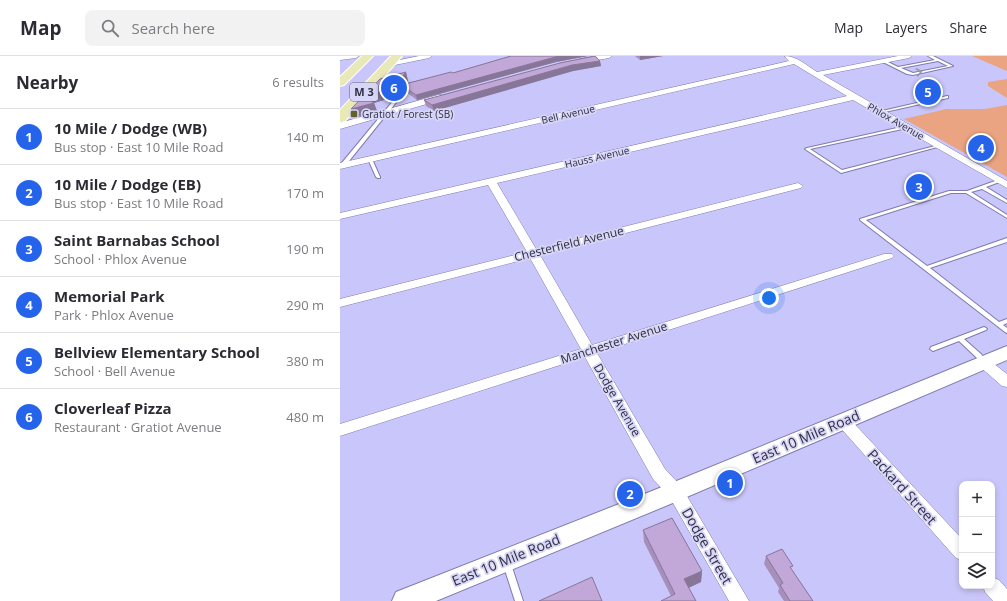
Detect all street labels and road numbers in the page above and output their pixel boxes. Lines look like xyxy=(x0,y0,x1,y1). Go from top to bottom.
road number: M 3 xyxy=(350,83,378,101)
street label: Phlox Avenue xyxy=(865,99,927,143)
street label: Bell Avenue xyxy=(540,101,597,127)
street label: Hauss Avenue xyxy=(563,143,631,171)
street label: Chesterfield Avenue xyxy=(512,222,626,265)
street label: Manchester Avenue xyxy=(558,317,670,368)
street label: Dodge Avenue xyxy=(590,360,645,439)
street label: East 10 Mile Road xyxy=(749,405,862,468)
street label: Packard Street xyxy=(864,445,941,528)
street label: Dodge Street xyxy=(678,504,737,587)
street label: East 10 Mile Road xyxy=(449,529,563,590)

